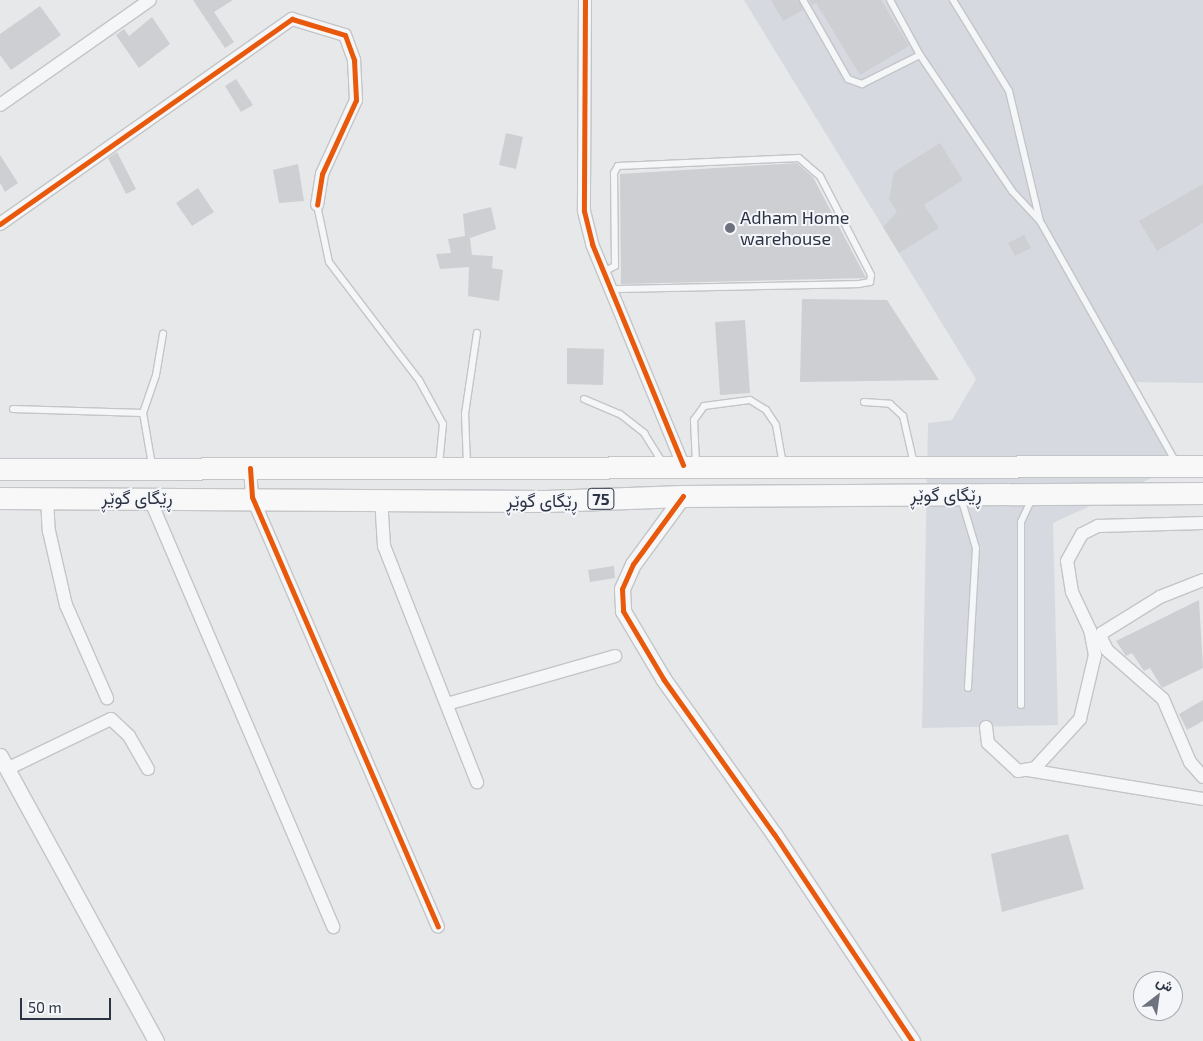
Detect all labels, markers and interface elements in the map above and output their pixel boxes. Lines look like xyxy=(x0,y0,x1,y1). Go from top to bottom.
place label: Adham Home warehouse xyxy=(740,207,849,250)
marker: Adham Home warehouse xyxy=(724,222,736,234)
street label: ڕێگای گوێڕ xyxy=(910,483,982,505)
street label: ڕێگای گوێڕ xyxy=(101,486,173,508)
road number: 75 xyxy=(587,486,615,512)
street label: ڕێگای گوێڕ xyxy=(506,489,578,511)
north arrow xyxy=(1133,971,1183,1021)
text: ش xyxy=(1154,972,1177,995)
scale bar xyxy=(22,988,114,1020)
text: 50 m xyxy=(28,998,62,1016)

